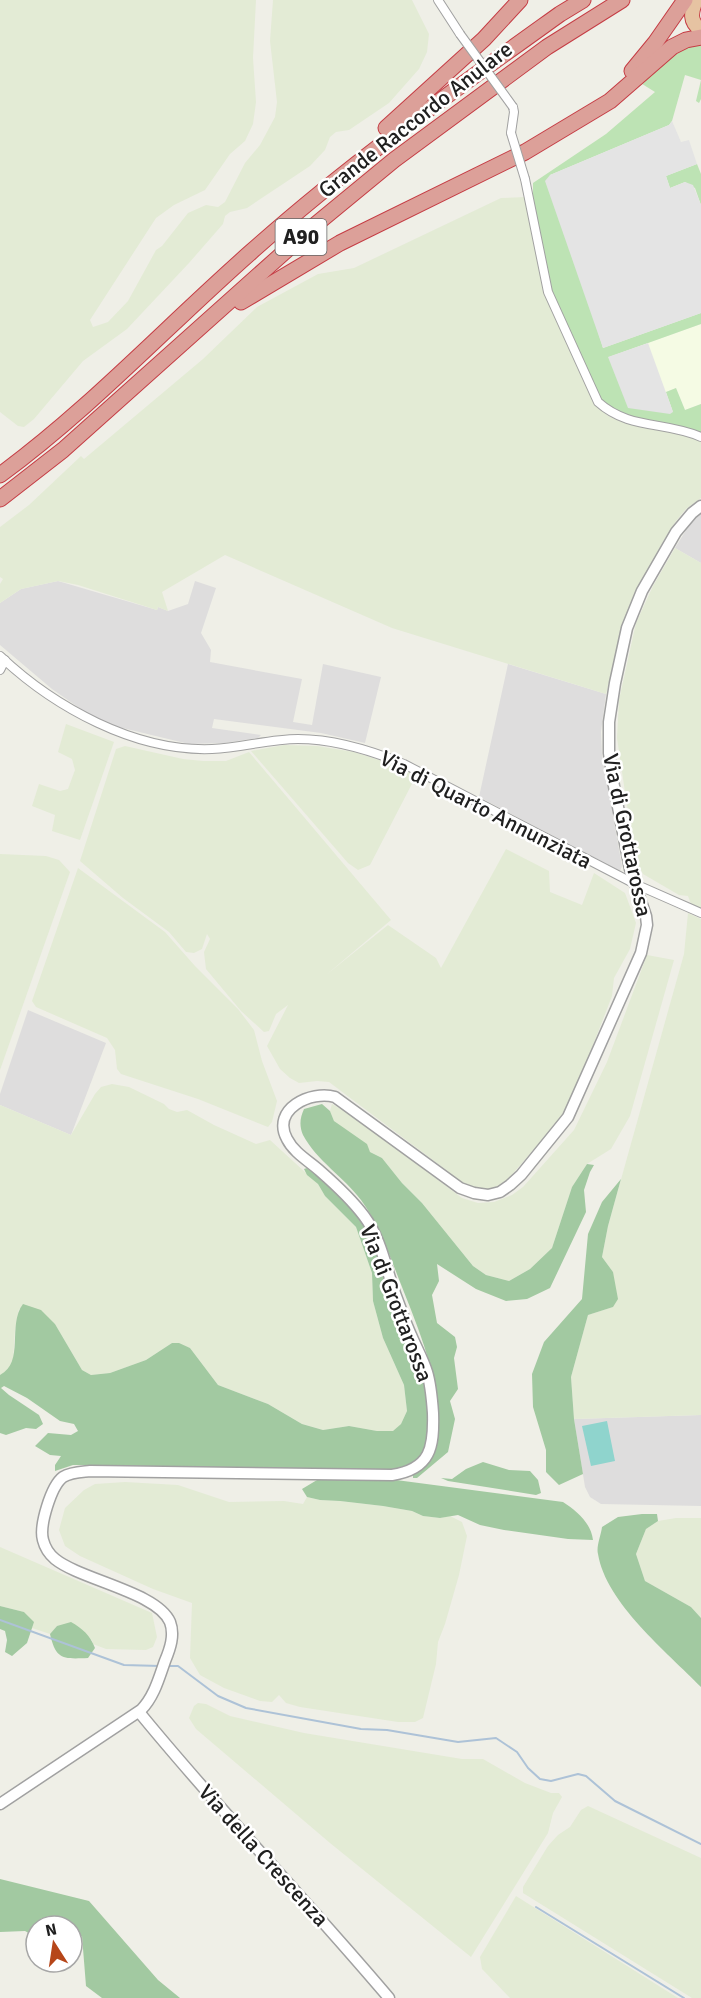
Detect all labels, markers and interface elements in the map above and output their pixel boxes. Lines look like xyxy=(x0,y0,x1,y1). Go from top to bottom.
street label: Grande Raccordo Anulare xyxy=(313,35,518,203)
road number: A90 xyxy=(276,219,326,255)
street label: Via di Quarto Annunziata xyxy=(375,744,596,875)
street label: Via di Grottarossa xyxy=(597,751,658,919)
street label: Via di Grottarossa xyxy=(354,1221,439,1386)
street label: Via della Crescenza xyxy=(193,1779,334,1932)
north arrow xyxy=(24,1914,84,1974)
text: N xyxy=(44,1919,59,1941)

